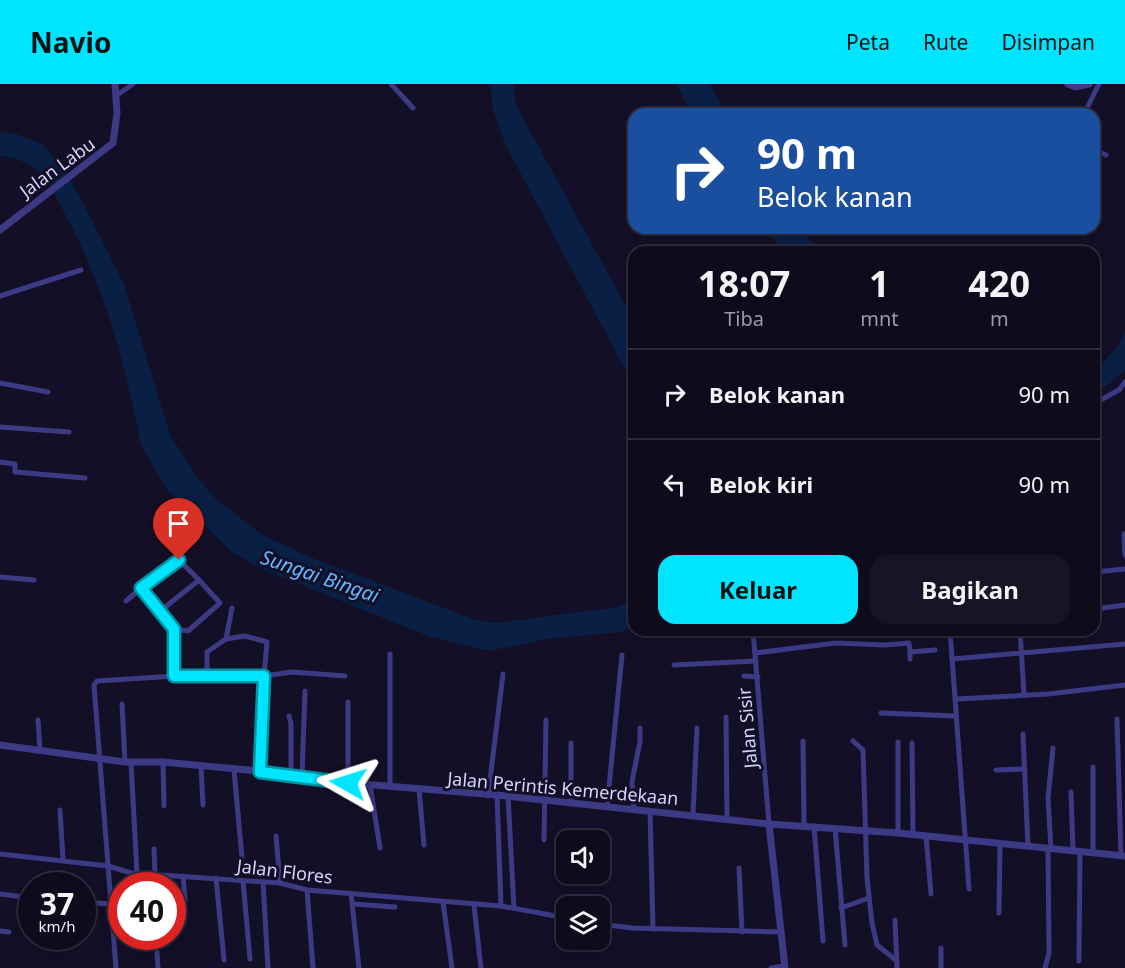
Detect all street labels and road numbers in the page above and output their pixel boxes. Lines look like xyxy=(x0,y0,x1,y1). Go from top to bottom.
street label: Jalan Labu xyxy=(13,132,99,204)
street label: Jalan Sisir xyxy=(731,686,763,771)
street label: Jalan Perintis Kemerdekaan xyxy=(445,766,679,810)
street label: Jalan Flores xyxy=(234,853,334,889)

